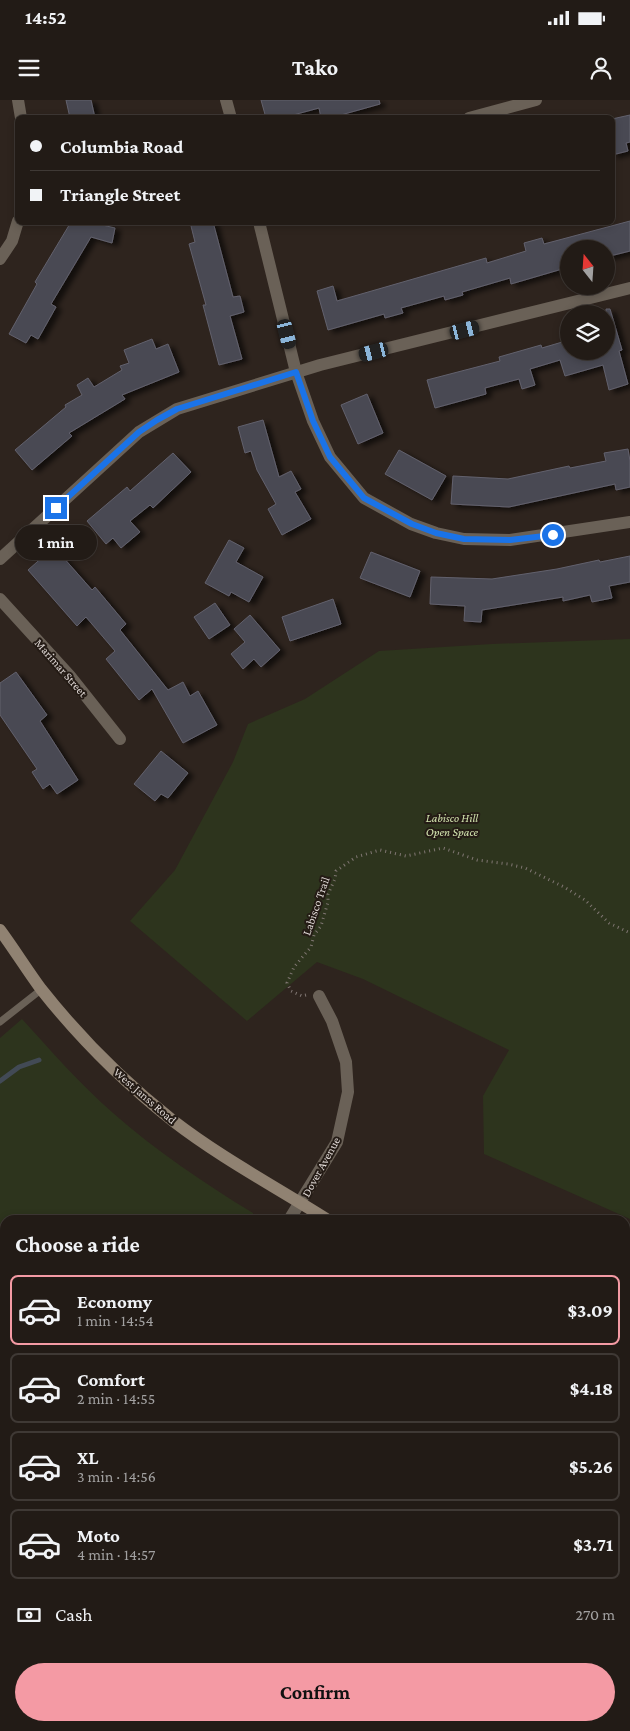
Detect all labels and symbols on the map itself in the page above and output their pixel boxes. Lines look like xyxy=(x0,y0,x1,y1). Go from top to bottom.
north arrow xyxy=(560,240,615,295)
car xyxy=(276,318,297,350)
car xyxy=(448,319,481,341)
car xyxy=(357,341,390,363)
route end xyxy=(45,497,67,519)
route start xyxy=(542,524,564,546)
callout: 1 min xyxy=(15,526,97,560)
street label: Marimar Street xyxy=(32,636,91,701)
park label: Labisco Hill Open Space xyxy=(426,811,479,839)
street label: Labisco Trail xyxy=(299,875,333,937)
street label: West Janss Road xyxy=(111,1065,180,1127)
street label: Dover Avenue xyxy=(299,1135,343,1199)

